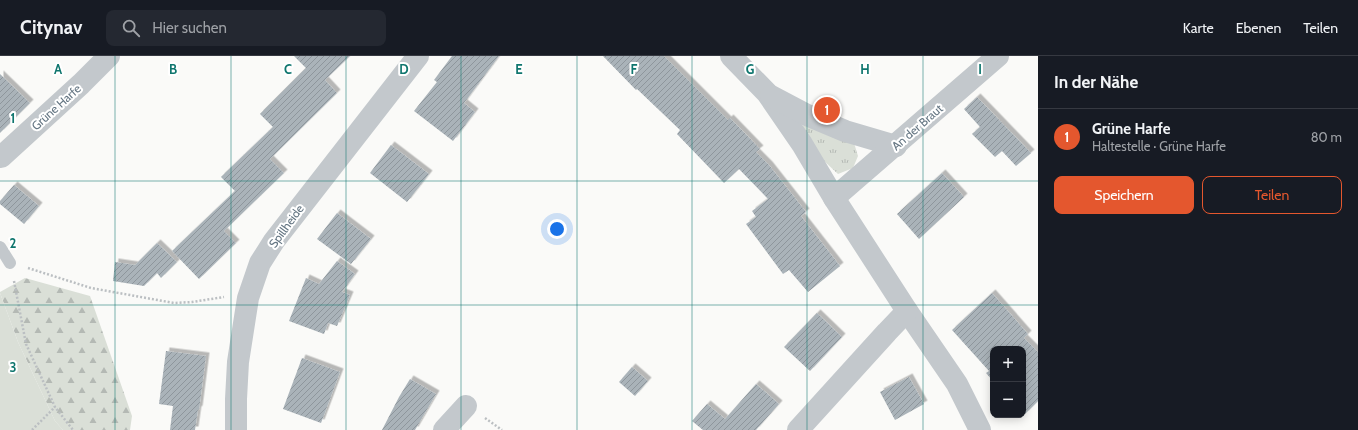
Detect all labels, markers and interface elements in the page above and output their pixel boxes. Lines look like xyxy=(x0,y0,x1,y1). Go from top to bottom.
search box xyxy=(106,10,386,46)
text: Citynav xyxy=(20,16,82,39)
icon: search xyxy=(120,17,142,39)
text: Hier suchen xyxy=(152,19,227,37)
text: Karte xyxy=(1183,19,1214,37)
text: Ebenen xyxy=(1236,19,1281,37)
text: Teilen xyxy=(1303,19,1338,37)
text: A xyxy=(54,61,63,77)
text: B xyxy=(169,61,177,77)
text: C xyxy=(284,61,292,77)
text: D xyxy=(399,61,409,77)
text: E xyxy=(515,61,523,77)
text: F xyxy=(631,61,638,77)
text: G xyxy=(746,61,755,77)
text: H xyxy=(860,61,870,77)
text: I xyxy=(978,61,982,77)
text: In der Nähe xyxy=(1054,72,1138,92)
street label: Grüne Harfe xyxy=(28,81,84,133)
pin: 1 xyxy=(814,95,840,125)
street label: An der Braut xyxy=(888,101,946,153)
text: 1 xyxy=(11,110,15,126)
text: Grüne Harfe xyxy=(1092,120,1170,138)
text: 1 xyxy=(1065,129,1069,145)
text: 80 m xyxy=(1311,129,1342,145)
text: Haltestelle · Grüne Harfe xyxy=(1092,138,1226,154)
button: Speichern xyxy=(1054,176,1194,214)
button: Teilen xyxy=(1202,176,1342,214)
street label: Spillheide xyxy=(265,201,307,251)
your location xyxy=(547,219,567,239)
text: 2 xyxy=(10,235,17,251)
map controls xyxy=(990,346,1026,418)
button: + xyxy=(990,346,1026,382)
text: 3 xyxy=(9,359,17,375)
button: − xyxy=(990,382,1026,418)

